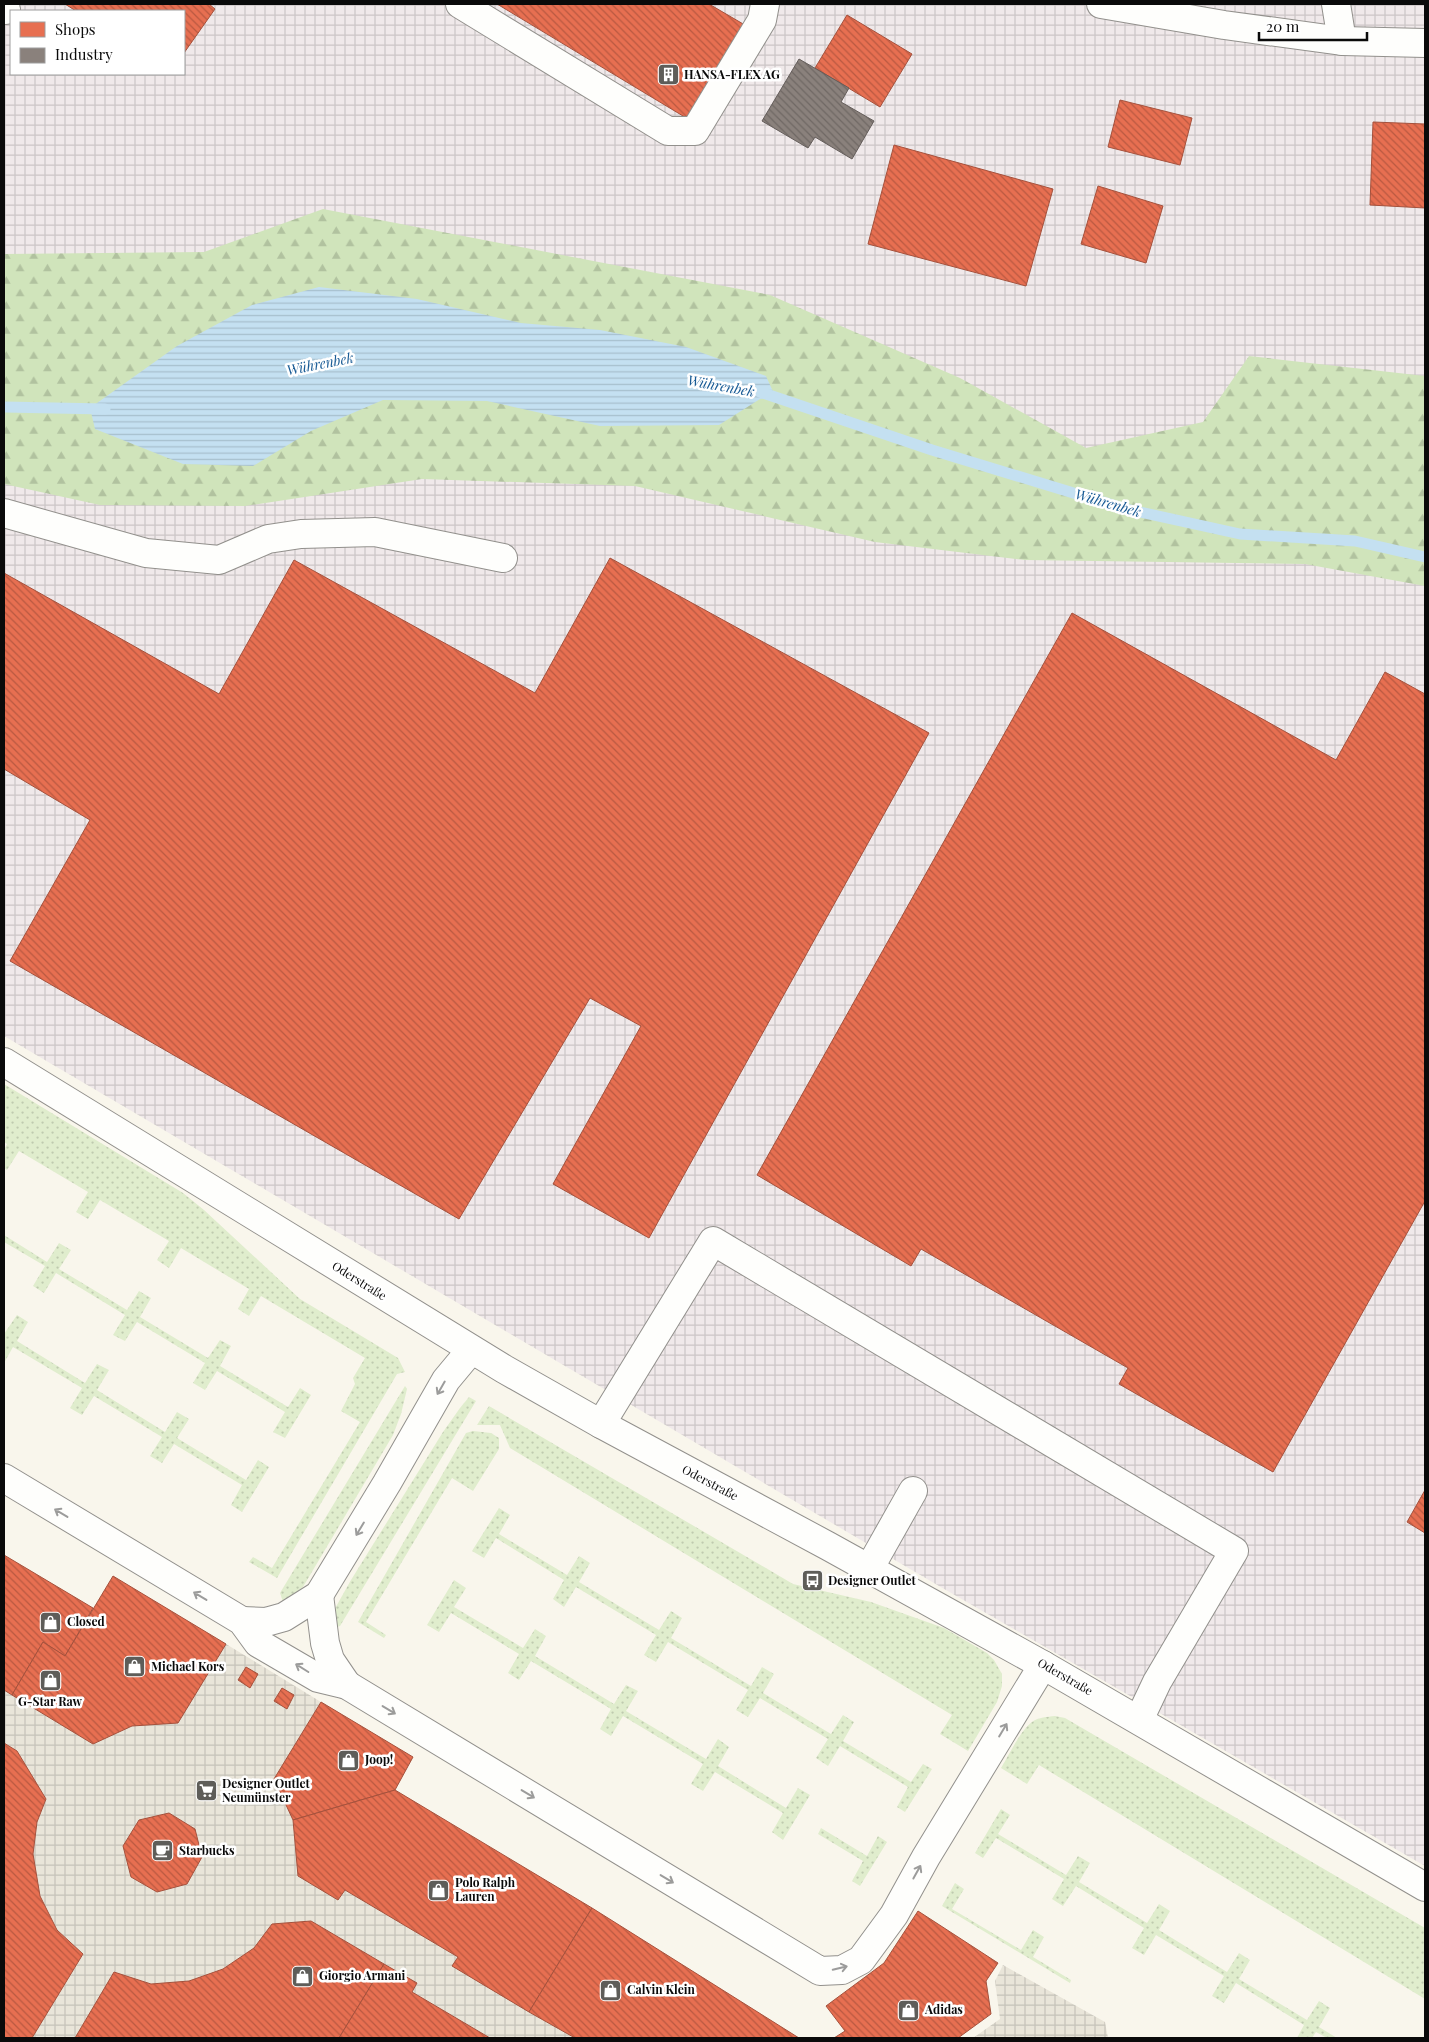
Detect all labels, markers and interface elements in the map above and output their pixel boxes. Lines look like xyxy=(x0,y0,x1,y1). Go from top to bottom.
legend xyxy=(10,10,185,75)
scale bar xyxy=(1259,10,1366,42)
text: 20 m xyxy=(1266,16,1300,36)
text: Shops xyxy=(55,19,96,39)
text: Industry xyxy=(55,44,113,64)
building icon: HANSA-FLEX AG xyxy=(656,63,680,87)
place label: HANSA-FLEX AG xyxy=(684,66,780,82)
water label: Wührenbek xyxy=(285,348,355,379)
water label: Wührenbek xyxy=(686,370,756,401)
water label: Wührenbek xyxy=(1073,484,1143,521)
street label: Oderstraße xyxy=(329,1257,390,1303)
one-way arrow xyxy=(436,1380,446,1395)
street label: Oderstraße xyxy=(680,1461,741,1504)
one-way arrow xyxy=(54,1507,68,1517)
one-way arrow xyxy=(355,1521,365,1535)
bus stop icon: Designer Outlet xyxy=(800,1569,824,1593)
place label: Designer Outlet xyxy=(828,1572,916,1588)
one-way arrow xyxy=(194,1591,208,1601)
shop icon: Closed xyxy=(39,1610,63,1634)
place label: Closed xyxy=(67,1613,105,1629)
street label: Oderstraße xyxy=(1035,1654,1096,1698)
shop icon: Michael Kors xyxy=(123,1655,147,1679)
place label: Michael Kors xyxy=(151,1658,225,1674)
one-way arrow xyxy=(296,1663,310,1673)
shop icon: G-Star Raw xyxy=(38,1669,62,1693)
place label: G-Star Raw xyxy=(18,1693,83,1709)
one-way arrow xyxy=(382,1706,396,1716)
one-way arrow xyxy=(998,1724,1008,1738)
shop icon: Joop! xyxy=(337,1748,361,1772)
place label: Joop! xyxy=(364,1751,393,1767)
place label: Designer Outlet Neumünster xyxy=(222,1775,310,1805)
supermarket icon: Designer Outlet Neumünster xyxy=(194,1779,218,1803)
one-way arrow xyxy=(521,1790,535,1800)
cafe icon: Starbucks xyxy=(151,1839,175,1863)
place label: Starbucks xyxy=(179,1842,235,1858)
one-way arrow xyxy=(913,1866,923,1880)
place label: Polo Ralph Lauren xyxy=(455,1874,516,1904)
one-way arrow xyxy=(660,1874,674,1884)
shop icon: Polo Ralph Lauren xyxy=(427,1878,451,1902)
one-way arrow xyxy=(831,1963,847,1972)
shop icon: Giorgio Armani xyxy=(291,1964,315,1988)
place label: Giorgio Armani xyxy=(319,1967,406,1983)
shop icon: Calvin Klein xyxy=(599,1978,623,2002)
place label: Calvin Klein xyxy=(627,1981,695,1997)
shop icon: Adidas xyxy=(897,1998,921,2022)
place label: Adidas xyxy=(924,2001,963,2017)

